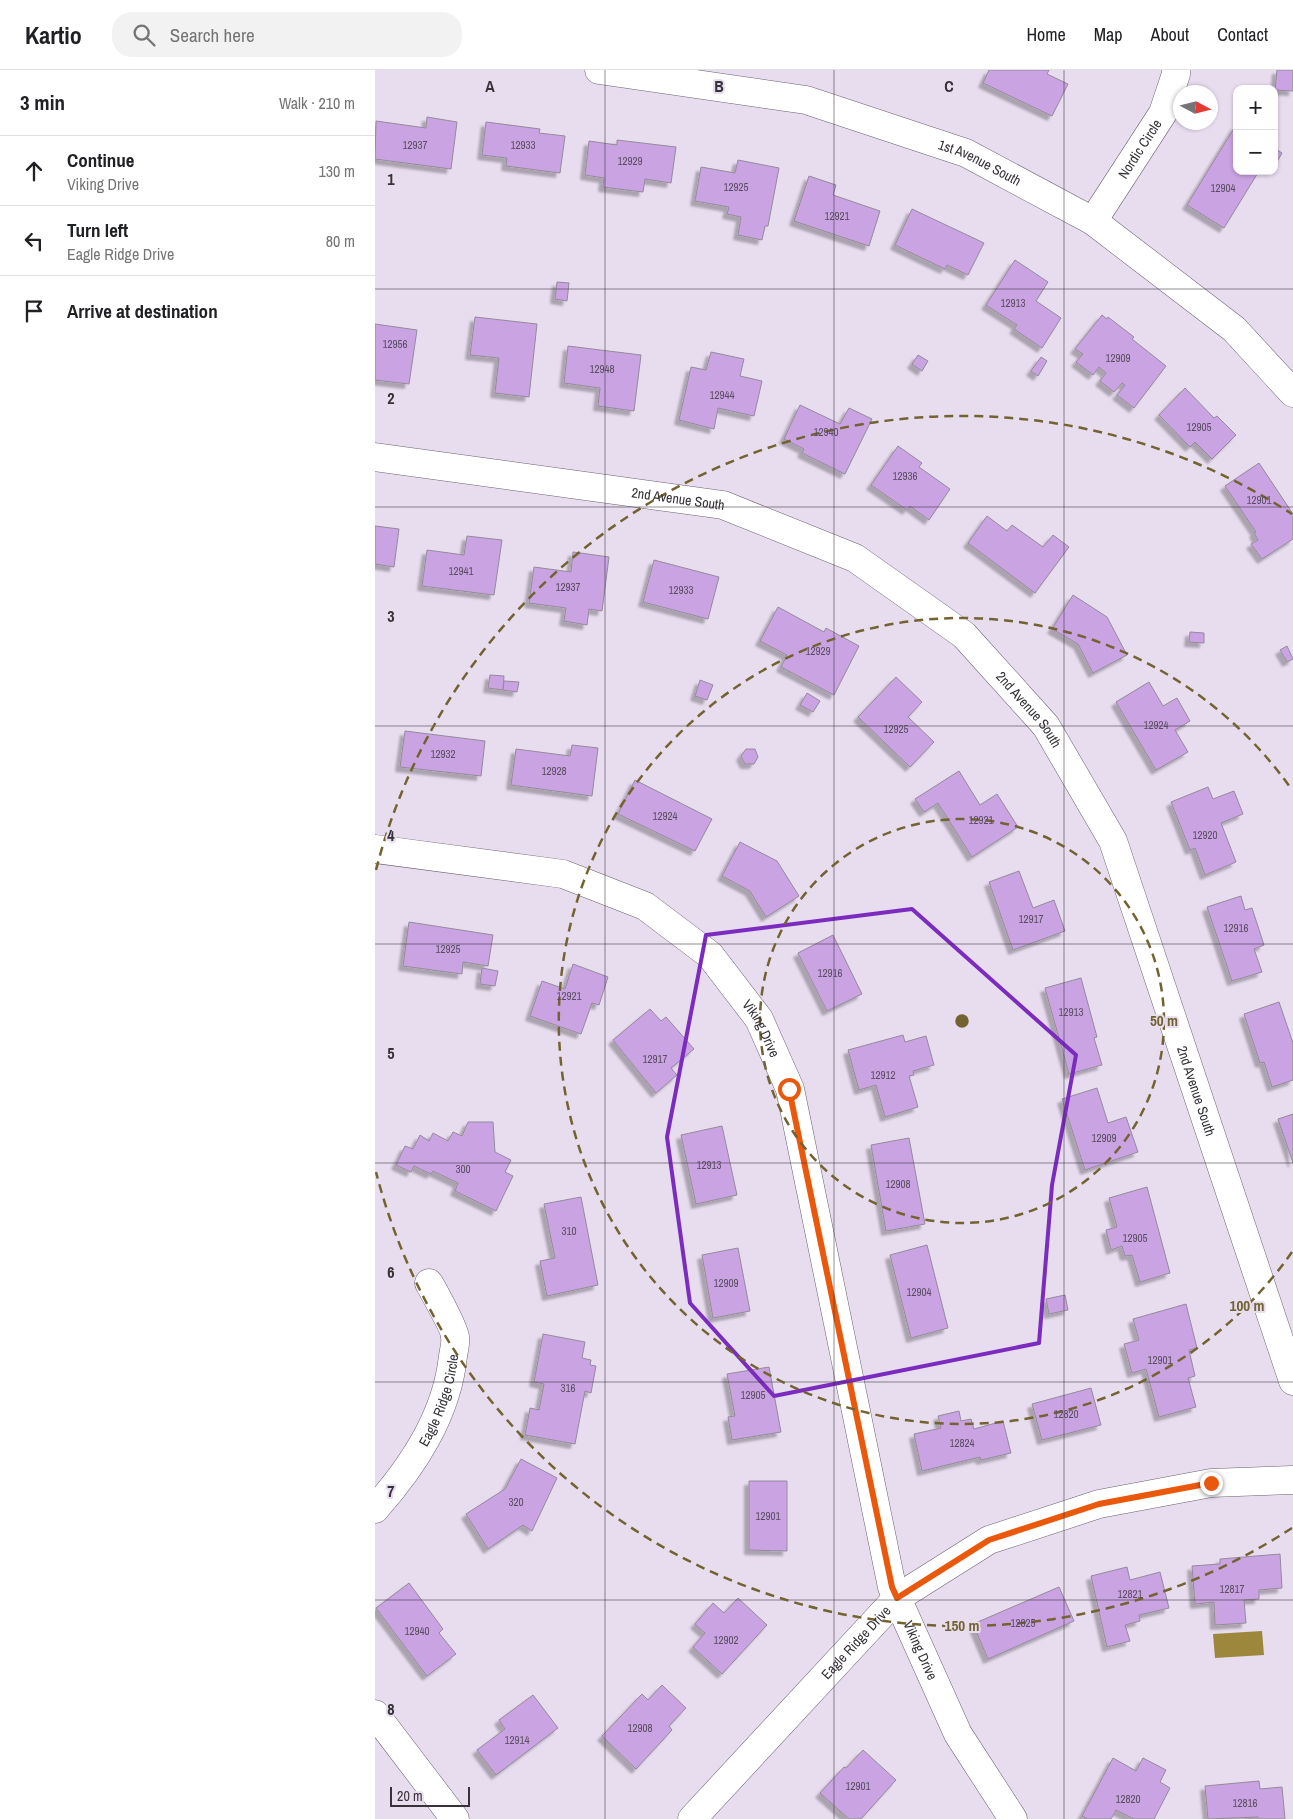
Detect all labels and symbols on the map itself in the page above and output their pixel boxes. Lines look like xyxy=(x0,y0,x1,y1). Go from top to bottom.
text: A xyxy=(485,75,495,97)
text: B xyxy=(714,75,724,97)
text: C xyxy=(944,75,954,97)
north arrow xyxy=(1173,85,1218,130)
street label: Nordic Circle xyxy=(1114,116,1166,182)
street label: 1st Avenue South xyxy=(936,135,1024,190)
house number: 12937 xyxy=(402,138,428,152)
house number: 12933 xyxy=(510,138,536,152)
house number: 12929 xyxy=(617,154,643,168)
text: 1 xyxy=(387,168,395,190)
house number: 12925 xyxy=(723,180,749,194)
house number: 12904 xyxy=(1210,181,1236,195)
house number: 12921 xyxy=(824,209,850,223)
house number: 12913 xyxy=(1000,296,1026,310)
house number: 12956 xyxy=(382,337,408,351)
house number: 12909 xyxy=(1105,351,1131,365)
house number: 12948 xyxy=(589,362,615,376)
text: 2 xyxy=(387,387,395,409)
house number: 12944 xyxy=(709,388,735,402)
house number: 12905 xyxy=(1186,420,1212,434)
house number: 12940 xyxy=(813,425,839,439)
house number: 12936 xyxy=(892,469,918,483)
street label: 2nd Avenue South xyxy=(630,483,726,514)
house number: 12901 xyxy=(1246,493,1272,507)
house number: 12941 xyxy=(448,564,474,578)
house number: 12937 xyxy=(555,580,581,594)
house number: 12933 xyxy=(668,583,694,597)
text: 3 xyxy=(387,605,395,627)
house number: 12929 xyxy=(805,644,831,658)
street label: 2nd Avenue South xyxy=(992,668,1066,751)
house number: 12924 xyxy=(1143,718,1169,732)
house number: 12925 xyxy=(883,722,909,736)
house number: 12932 xyxy=(430,747,456,761)
house number: 12928 xyxy=(541,764,567,778)
house number: 12924 xyxy=(652,809,678,823)
house number: 12921 xyxy=(968,813,994,827)
text: 4 xyxy=(387,824,395,846)
house number: 12920 xyxy=(1192,828,1218,842)
house number: 12917 xyxy=(1018,912,1044,926)
house number: 12916 xyxy=(1223,921,1249,935)
house number: 12925 xyxy=(435,942,461,956)
house number: 12916 xyxy=(817,966,843,980)
house number: 12921 xyxy=(556,989,582,1003)
street label: Viking Drive xyxy=(738,996,784,1060)
house number: 12913 xyxy=(1058,1005,1084,1019)
text: 50 m xyxy=(1150,1010,1178,1031)
centre of rings xyxy=(953,1012,971,1030)
text: 5 xyxy=(387,1042,395,1064)
street label: 2nd Avenue South xyxy=(1173,1044,1220,1138)
house number: 12917 xyxy=(642,1052,668,1066)
house number: 12912 xyxy=(870,1068,896,1082)
route start xyxy=(778,1078,801,1101)
house number: 12909 xyxy=(1091,1131,1117,1145)
house number: 12913 xyxy=(696,1158,722,1172)
house number: 300 xyxy=(455,1162,471,1176)
house number: 12908 xyxy=(885,1177,911,1191)
house number: 310 xyxy=(561,1224,577,1238)
house number: 12905 xyxy=(1122,1231,1148,1245)
text: 6 xyxy=(387,1261,395,1283)
house number: 12909 xyxy=(713,1276,739,1290)
house number: 12904 xyxy=(906,1285,932,1299)
text: 100 m xyxy=(1230,1295,1264,1316)
street label: Eagle Ridge Circle xyxy=(415,1353,462,1449)
house number: 12901 xyxy=(1147,1353,1173,1367)
house number: 316 xyxy=(560,1381,576,1395)
house number: 12905 xyxy=(740,1388,766,1402)
house number: 12820 xyxy=(1053,1407,1079,1421)
house number: 12824 xyxy=(949,1436,975,1450)
route end xyxy=(1200,1472,1223,1495)
text: 7 xyxy=(387,1480,395,1502)
house number: 320 xyxy=(508,1495,524,1509)
house number: 12901 xyxy=(755,1509,781,1523)
house number: 12817 xyxy=(1219,1582,1245,1596)
house number: 12821 xyxy=(1117,1587,1143,1601)
street label: Eagle Ridge Drive xyxy=(817,1602,894,1683)
text: 150 m xyxy=(945,1615,979,1636)
house number: 12825 xyxy=(1010,1616,1036,1630)
street label: Viking Drive xyxy=(899,1618,942,1683)
house number: 12940 xyxy=(404,1624,430,1638)
house number: 12902 xyxy=(713,1633,739,1647)
text: 8 xyxy=(387,1698,395,1720)
house number: 12908 xyxy=(627,1721,653,1735)
house number: 12914 xyxy=(504,1733,530,1747)
house number: 12901 xyxy=(845,1779,871,1793)
scale bar xyxy=(390,1784,470,1807)
house number: 12820 xyxy=(1115,1792,1141,1806)
house number: 12816 xyxy=(1232,1796,1258,1810)

